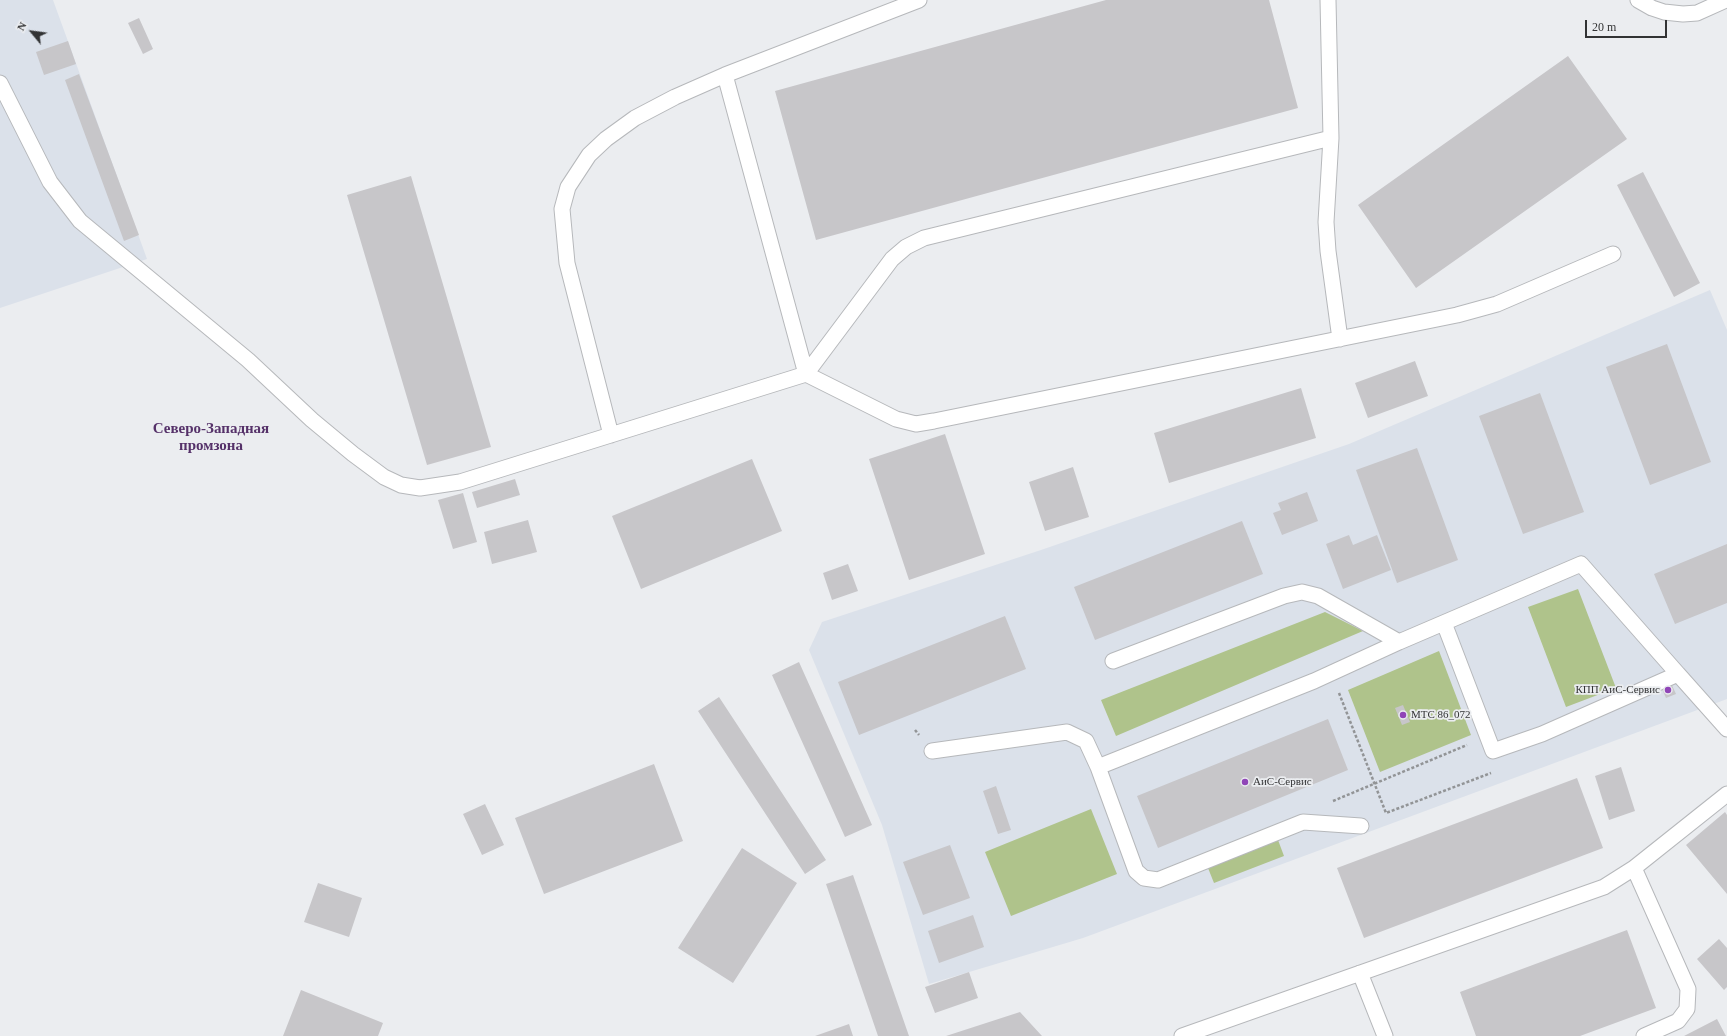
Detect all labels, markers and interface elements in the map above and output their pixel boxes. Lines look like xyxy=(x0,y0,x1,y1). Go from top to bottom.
north arrow xyxy=(12,12,52,52)
scale bar xyxy=(1587,12,1669,38)
text: N xyxy=(14,20,29,33)
text: 20 m xyxy=(1592,20,1616,34)
district label: Северо-Западная промзона xyxy=(153,420,269,455)
place label: КПП АиС-Сервис xyxy=(1575,683,1660,697)
marker: КПП АиС-Сервис xyxy=(1663,685,1673,695)
place label: МТС 86_072 xyxy=(1411,708,1471,722)
marker: МТС 86_072 xyxy=(1398,710,1408,720)
place label: АиС-Сервис xyxy=(1253,775,1312,789)
marker: АиС-Сервис xyxy=(1240,777,1250,787)

